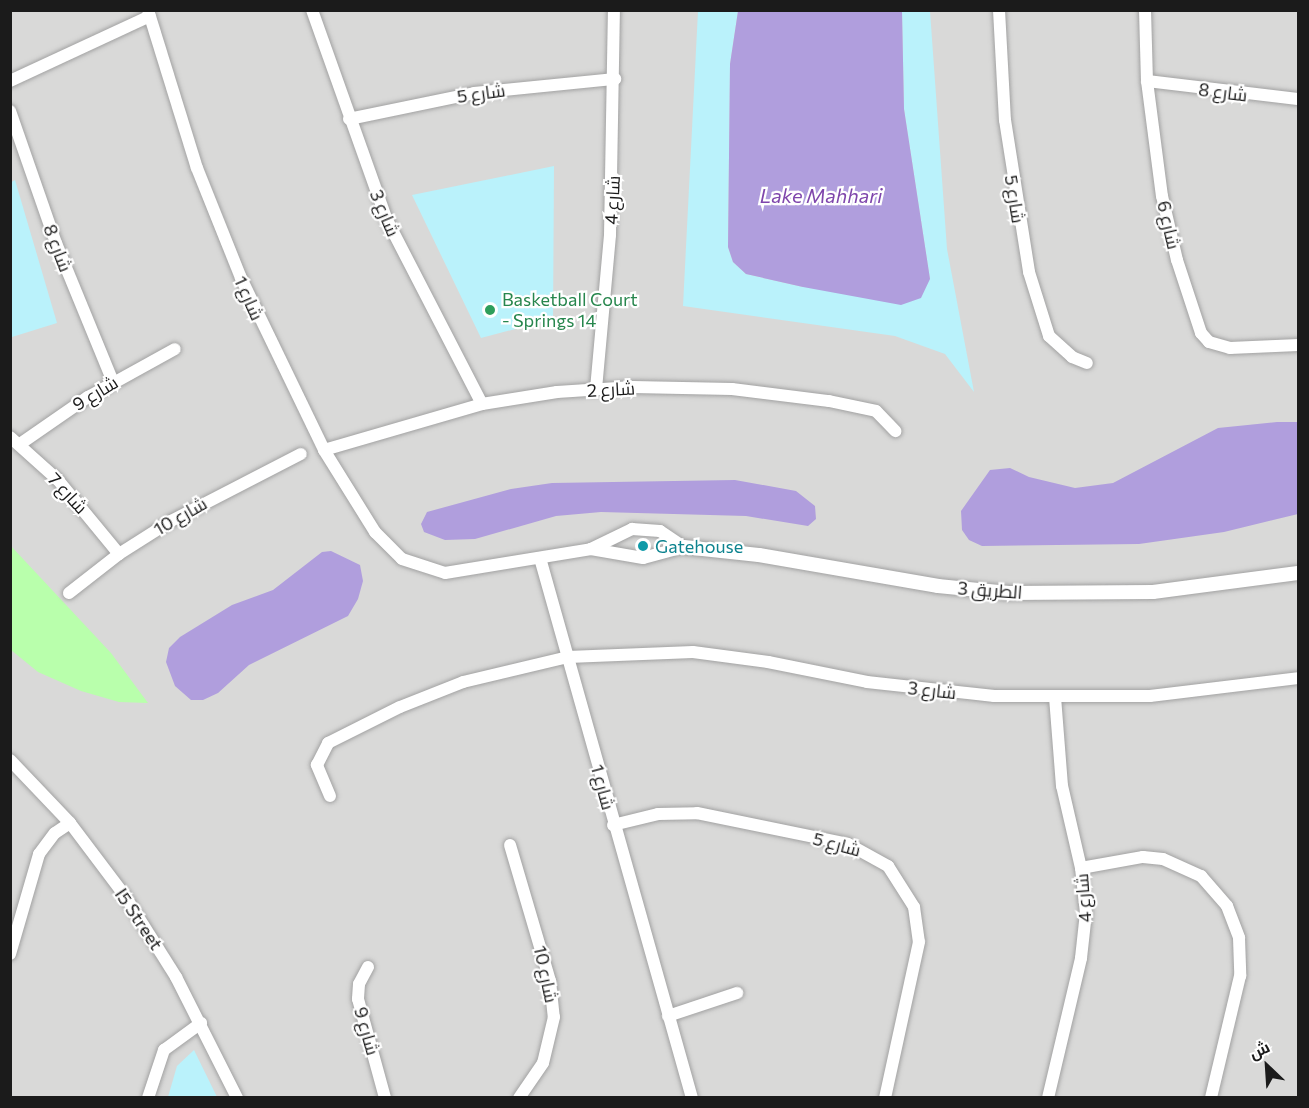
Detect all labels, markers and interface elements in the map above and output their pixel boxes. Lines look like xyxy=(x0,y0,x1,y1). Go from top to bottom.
street label: شارع 8 xyxy=(1197,78,1249,106)
street label: شارع 5 xyxy=(455,79,507,107)
street label: شارع 5 xyxy=(1001,173,1029,225)
street label: شارع 4 xyxy=(600,175,624,225)
water label: Lake Mahhari xyxy=(760,183,882,207)
street label: شارع 3 xyxy=(366,186,404,240)
street label: شارع 6 xyxy=(1153,199,1185,251)
street label: شارع 8 xyxy=(39,221,77,275)
street label: شارع 1 xyxy=(230,273,268,323)
place label: Basketball Court - Springs 14 xyxy=(502,289,638,332)
marker: Basketball Court - Springs 14 xyxy=(483,303,497,317)
street label: شارع 9 xyxy=(68,371,122,415)
street label: شارع 2 xyxy=(586,377,636,401)
street label: شارع 7 xyxy=(44,468,92,518)
street label: شارع 10 xyxy=(150,492,210,540)
place label: Gatehouse xyxy=(655,535,743,557)
marker: Gatehouse xyxy=(636,539,650,553)
street label: 3 الطريق xyxy=(957,577,1023,603)
street label: شارع 3 xyxy=(907,677,957,703)
street label: شارع 1 xyxy=(587,762,619,812)
street label: شارع 5 xyxy=(811,827,863,861)
street label: شارع 4 xyxy=(1071,873,1095,923)
street label: I5 Street xyxy=(111,884,167,954)
street label: شارع 10 xyxy=(529,944,563,1004)
street label: شارع 9 xyxy=(350,1004,384,1058)
north arrow xyxy=(1237,1036,1297,1096)
text: ش xyxy=(1246,1036,1273,1062)

